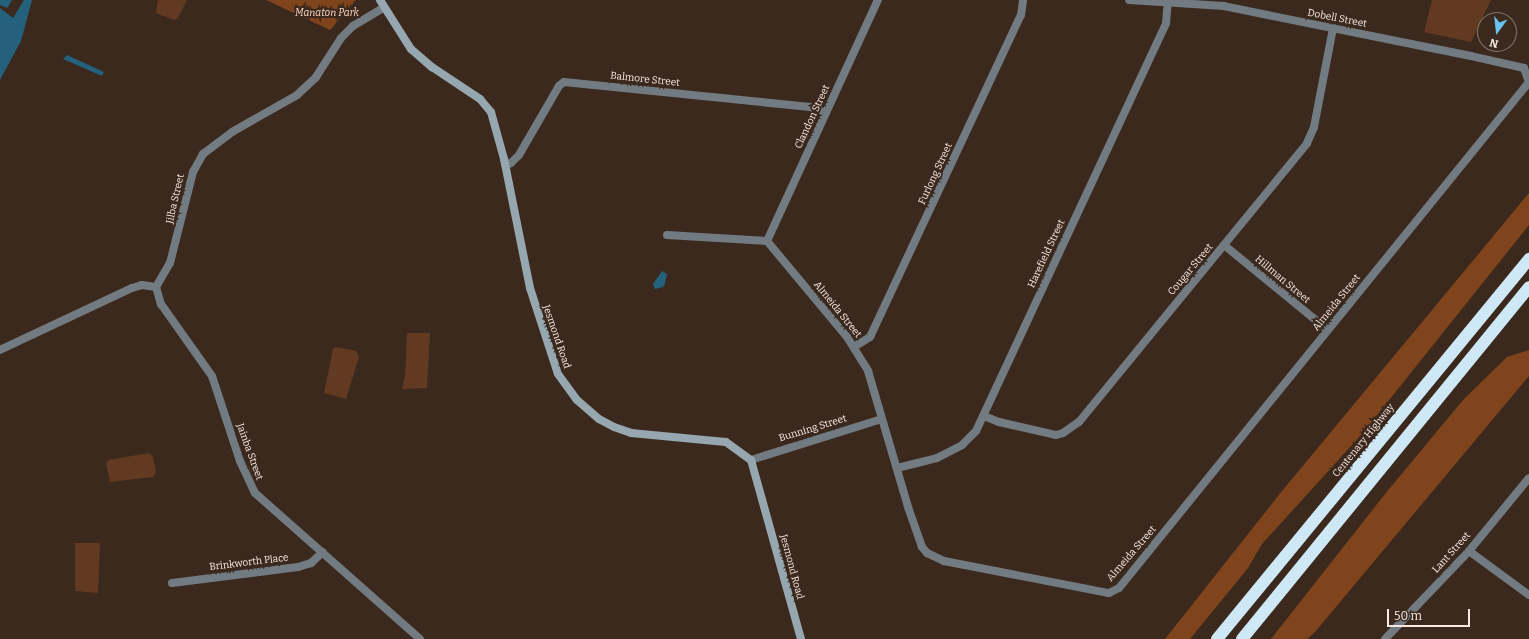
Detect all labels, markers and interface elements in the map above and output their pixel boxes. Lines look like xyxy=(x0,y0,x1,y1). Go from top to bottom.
street label: Dobell Street xyxy=(1306,7,1368,31)
park label: Manaton Park xyxy=(295,8,359,20)
north arrow xyxy=(1477,12,1517,52)
text: N xyxy=(1488,36,1500,50)
street label: Balmore Street xyxy=(610,70,680,90)
street label: Clandon Street xyxy=(793,83,833,151)
street label: Furlong Street xyxy=(916,141,956,207)
street label: Jilba Street xyxy=(164,173,188,225)
street label: Harefield Street xyxy=(1026,218,1068,290)
street label: Cougar Street xyxy=(1166,242,1216,298)
street label: Hillman Street xyxy=(1252,253,1312,307)
street label: Almeida Street xyxy=(1311,272,1363,334)
street label: Almeida Street xyxy=(811,279,863,341)
street label: Jesmond Road xyxy=(540,304,572,370)
street label: Centenary Highway xyxy=(1331,402,1397,480)
street label: Bunning Street xyxy=(778,413,848,445)
street label: Jainba Street xyxy=(233,422,265,482)
street label: Almeida Street xyxy=(1105,524,1159,584)
street label: Lant Street xyxy=(1430,530,1474,576)
street label: Jesmond Road xyxy=(777,533,805,601)
street label: Brinkworth Place xyxy=(209,552,289,574)
scale bar xyxy=(1389,601,1472,627)
text: 50 m xyxy=(1394,609,1422,623)

